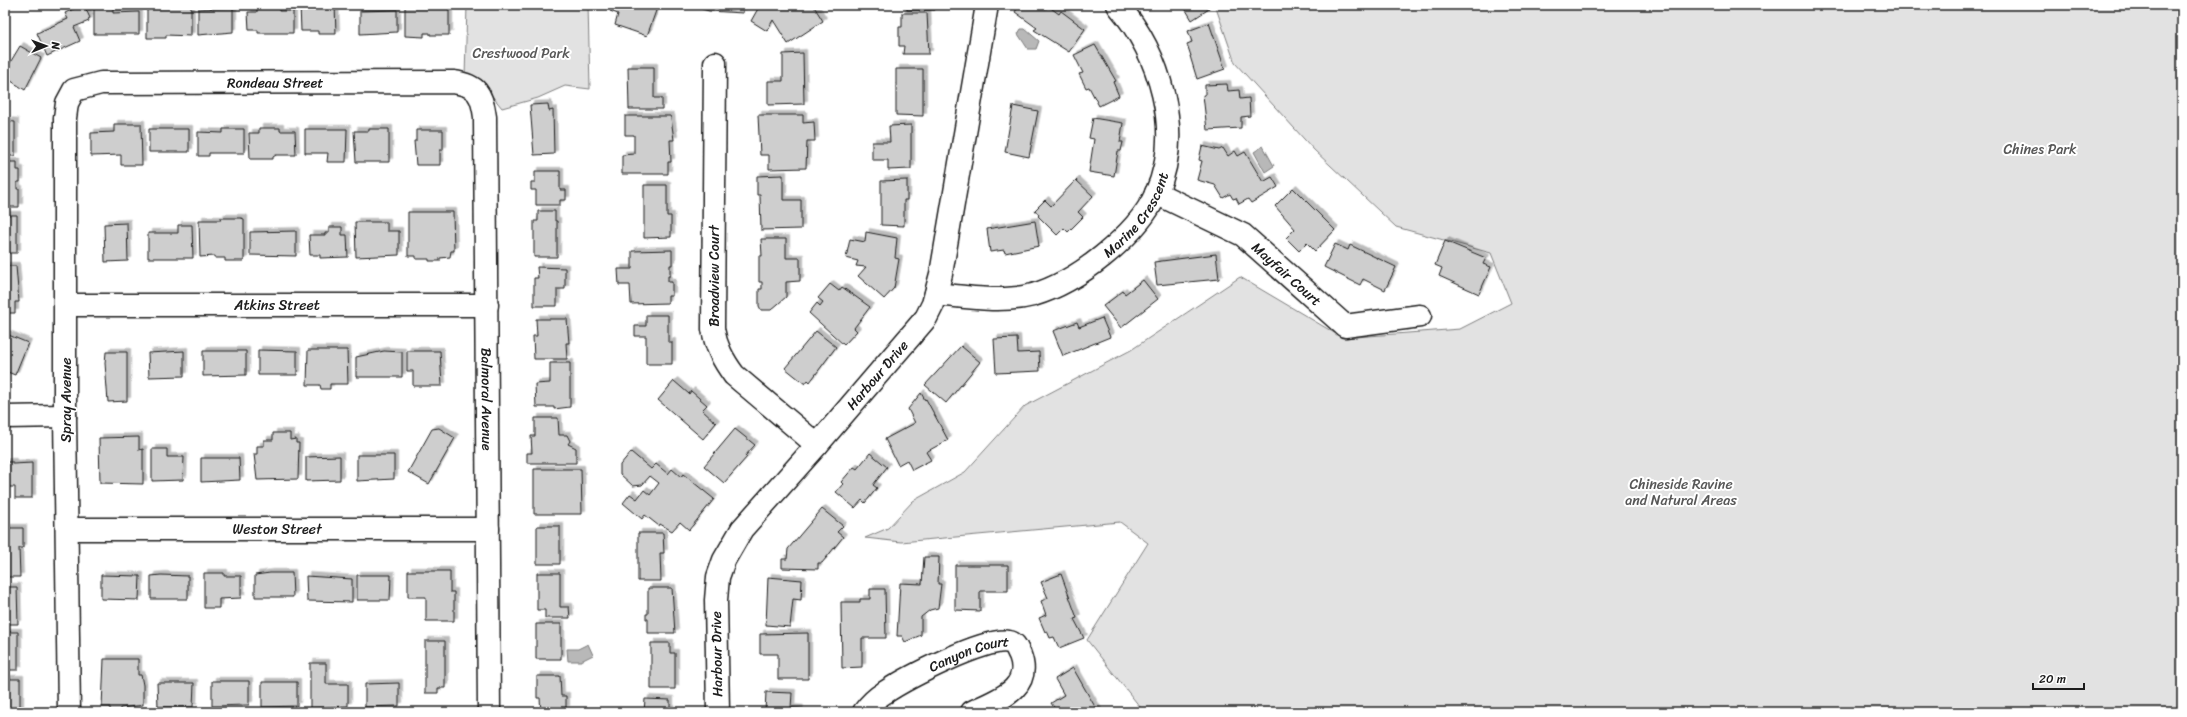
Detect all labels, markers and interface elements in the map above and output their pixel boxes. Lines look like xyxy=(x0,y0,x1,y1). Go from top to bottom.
north arrow xyxy=(26,26,66,66)
text: N xyxy=(46,41,65,50)
park label: Crestwood Park xyxy=(472,41,570,66)
street label: Rondeau Street xyxy=(227,70,323,95)
park label: Chines Park xyxy=(2004,137,2077,162)
street label: Marine Crescent xyxy=(1097,169,1176,264)
street label: Broadview Court xyxy=(702,224,727,327)
street label: Mayfair Court xyxy=(1246,235,1327,312)
street label: Atkins Street xyxy=(233,293,320,318)
street label: Harbour Drive xyxy=(840,334,915,416)
street label: Balmoral Avenue xyxy=(474,348,500,451)
street label: Spray Avenue xyxy=(54,358,79,442)
park label: Chineside Ravine and Natural Areas xyxy=(1625,472,1737,513)
street label: Weston Street xyxy=(232,517,323,542)
street label: Harbour Drive xyxy=(704,611,730,697)
street label: Canyon Court xyxy=(924,629,1010,679)
scale bar xyxy=(2033,665,2084,691)
text: 20 m xyxy=(2039,668,2066,690)

